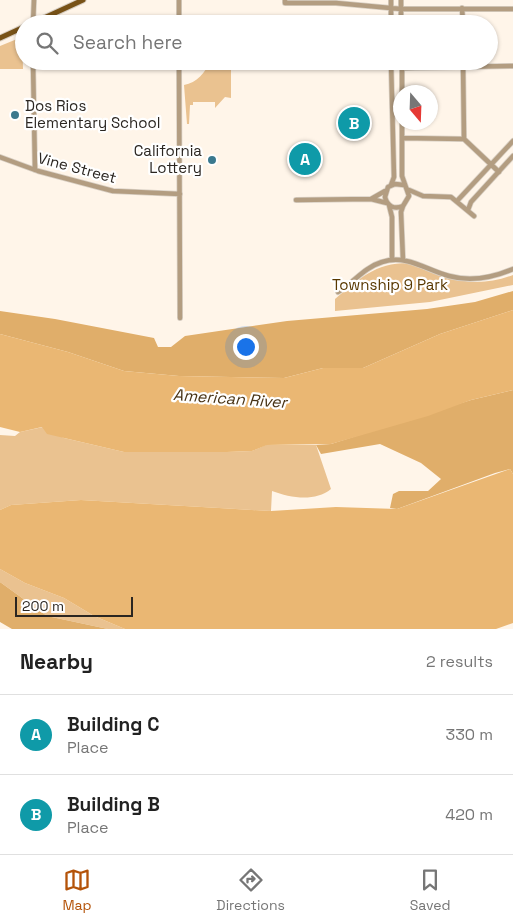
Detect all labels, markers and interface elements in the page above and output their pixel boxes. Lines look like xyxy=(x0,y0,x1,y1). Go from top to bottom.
search box xyxy=(15,15,498,70)
icon: search xyxy=(33,29,61,57)
text: Search here xyxy=(73,30,183,55)
north arrow xyxy=(393,85,438,130)
place label: Dos Rios Elementary School xyxy=(25,96,161,132)
pin: B xyxy=(338,104,370,142)
marker: Dos Rios Elementary School xyxy=(9,109,21,121)
pin: A xyxy=(289,140,321,178)
place label: California Lottery xyxy=(134,141,202,177)
street label: Vine Street xyxy=(36,148,119,187)
marker: California Lottery xyxy=(206,154,218,166)
park label: Township 9 Park xyxy=(332,275,448,294)
your location xyxy=(233,334,259,360)
water label: American River xyxy=(172,384,289,413)
scale bar xyxy=(15,594,132,617)
text: 200 m xyxy=(22,597,64,615)
text: Nearby xyxy=(20,648,93,675)
text: 2 results xyxy=(426,651,493,672)
text: Building C xyxy=(67,712,160,737)
text: A xyxy=(31,724,41,745)
text: 330 m xyxy=(446,724,493,745)
text: Place xyxy=(67,737,109,758)
text: Building B xyxy=(67,792,160,817)
text: B xyxy=(31,804,41,825)
text: 420 m xyxy=(445,804,493,825)
text: Place xyxy=(67,817,109,838)
tab: Map xyxy=(62,866,92,914)
tab: Directions xyxy=(216,866,285,914)
tab: Saved xyxy=(410,866,451,914)

